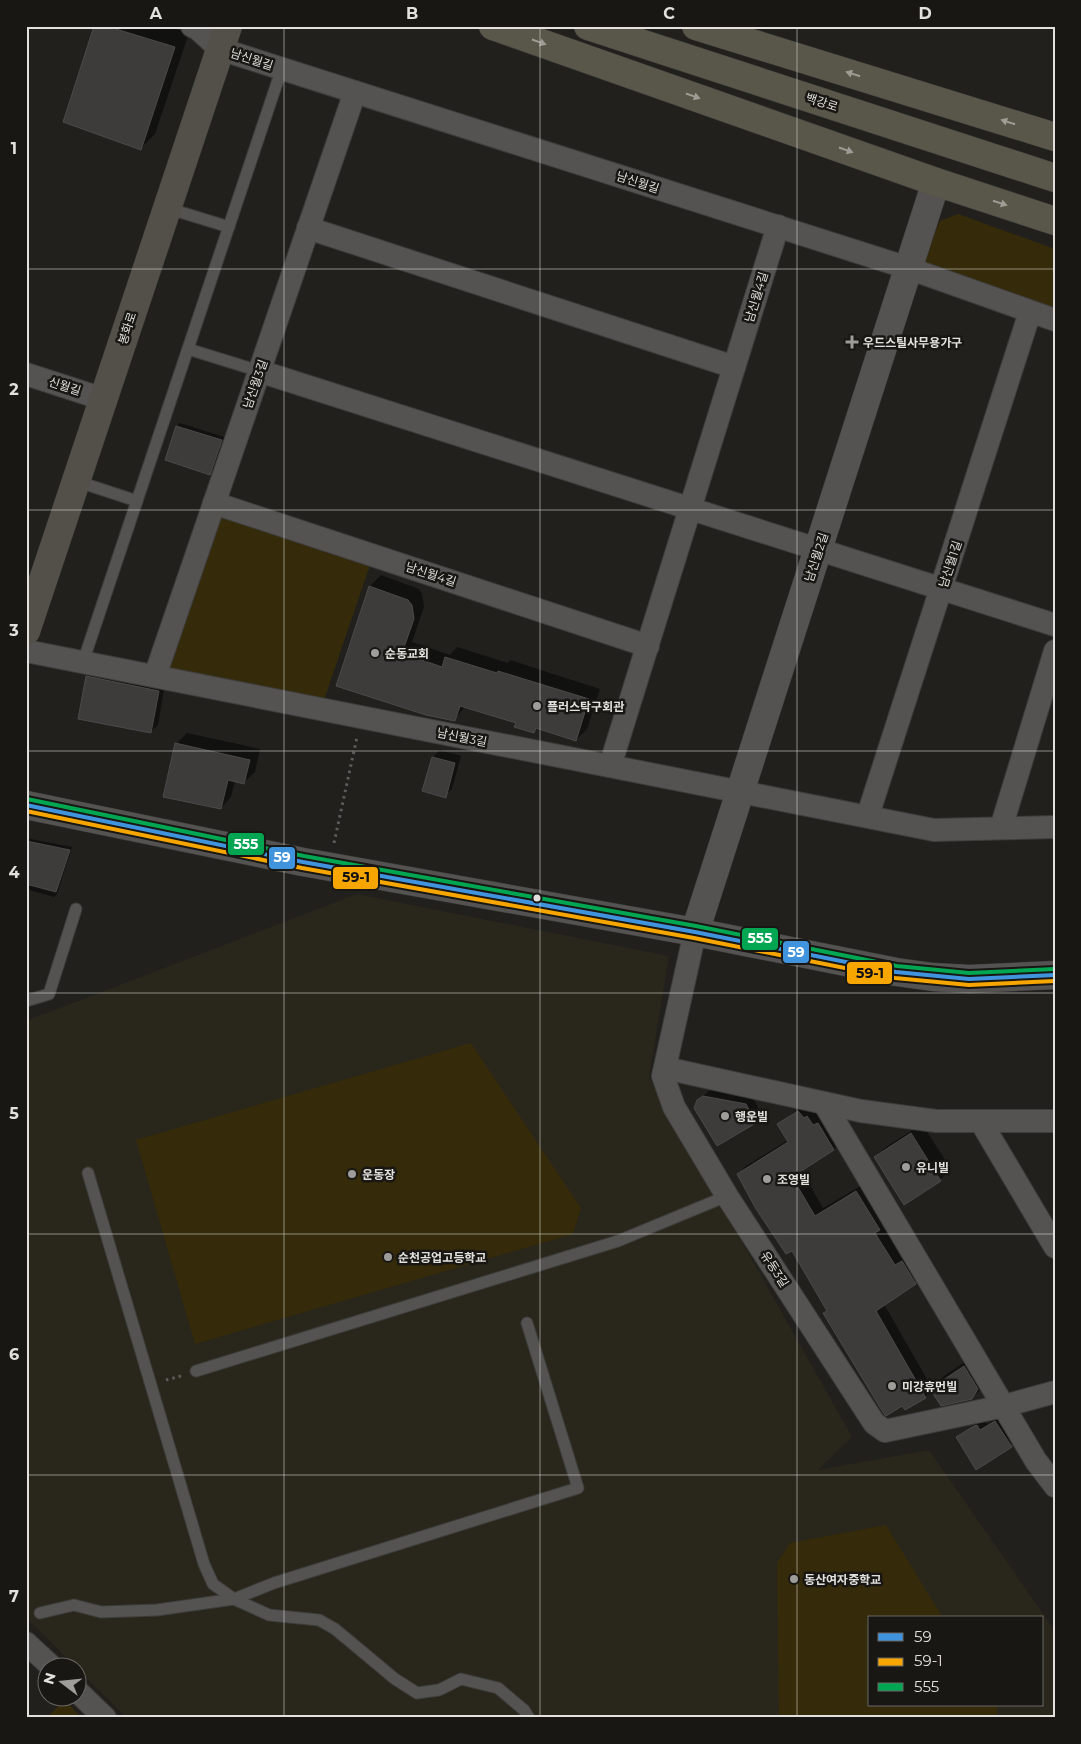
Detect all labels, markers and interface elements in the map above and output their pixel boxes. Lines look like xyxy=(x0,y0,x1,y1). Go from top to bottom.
text: A xyxy=(149,4,163,23)
text: B xyxy=(406,4,418,23)
text: C xyxy=(663,4,675,23)
text: D xyxy=(918,4,932,23)
one-way arrow xyxy=(532,38,547,46)
street label: 남신월길 xyxy=(229,45,275,73)
one-way arrow xyxy=(845,70,860,78)
street label: 백강로 xyxy=(804,90,840,114)
one-way arrow xyxy=(685,93,700,100)
one-way arrow xyxy=(1001,118,1016,125)
text: 1 xyxy=(11,139,17,158)
one-way arrow xyxy=(839,146,854,154)
street label: 남신월길 xyxy=(615,168,661,196)
one-way arrow xyxy=(992,199,1007,207)
street label: 남신월4길 xyxy=(741,270,771,324)
street label: 봉화로 xyxy=(115,310,139,346)
marker: 우드스틸사무용가구 xyxy=(845,335,859,349)
place label: 우드스틸사무용가구 xyxy=(863,335,962,350)
street label: 남신월3길 xyxy=(240,357,270,411)
street label: 신월길 xyxy=(47,374,83,398)
text: 2 xyxy=(9,380,19,399)
street label: 남신월2길 xyxy=(801,530,831,584)
street label: 남신월1길 xyxy=(935,539,965,589)
street label: 남신월4길 xyxy=(404,559,458,589)
text: 3 xyxy=(8,621,19,640)
place label: 순동교회 xyxy=(385,646,429,661)
marker: 순동교회 xyxy=(369,647,381,659)
place label: 플러스탁구회관 xyxy=(547,699,624,714)
marker: 플러스탁구회관 xyxy=(531,700,543,712)
street label: 남신월3길 xyxy=(436,725,488,749)
line badge: 555 xyxy=(227,832,265,856)
text: 555 xyxy=(234,835,258,853)
line badge: 59 xyxy=(268,846,296,870)
text: 59 xyxy=(273,848,291,866)
text: 4 xyxy=(8,863,20,882)
line badge: 59-1 xyxy=(332,866,379,890)
text: 59-1 xyxy=(342,868,370,886)
unlabelled marker xyxy=(532,893,542,903)
line badge: 555 xyxy=(741,927,779,951)
text: 555 xyxy=(748,929,772,947)
line badge: 59 xyxy=(782,940,810,964)
text: 59 xyxy=(787,943,805,961)
line badge: 59-1 xyxy=(846,961,893,985)
text: 59-1 xyxy=(856,964,884,982)
text: 5 xyxy=(9,1104,19,1123)
place label: 행운빌 xyxy=(735,1109,768,1124)
marker: 행운빌 xyxy=(719,1110,731,1122)
place label: 유니빌 xyxy=(916,1160,949,1175)
marker: 유니빌 xyxy=(900,1161,912,1173)
place label: 운동장 xyxy=(362,1167,395,1182)
marker: 운동장 xyxy=(346,1168,358,1180)
place label: 조영빌 xyxy=(777,1172,810,1187)
marker: 조영빌 xyxy=(761,1173,773,1185)
street label: 유동3길 xyxy=(758,1248,792,1290)
place label: 순천공업고등학교 xyxy=(398,1250,486,1265)
marker: 순천공업고등학교 xyxy=(382,1251,394,1263)
text: 6 xyxy=(9,1345,19,1364)
place label: 미강휴먼빌 xyxy=(902,1379,957,1394)
marker: 미강휴먼빌 xyxy=(886,1380,898,1392)
place label: 동산여자중학교 xyxy=(804,1572,881,1587)
marker: 동산여자중학교 xyxy=(788,1573,800,1585)
text: 7 xyxy=(9,1587,19,1606)
legend xyxy=(868,1616,1044,1706)
text: 59 xyxy=(914,1627,932,1646)
text: 59-1 xyxy=(914,1651,943,1670)
north arrow xyxy=(38,1656,88,1706)
text: N xyxy=(39,1670,60,1686)
text: 555 xyxy=(914,1677,939,1696)

